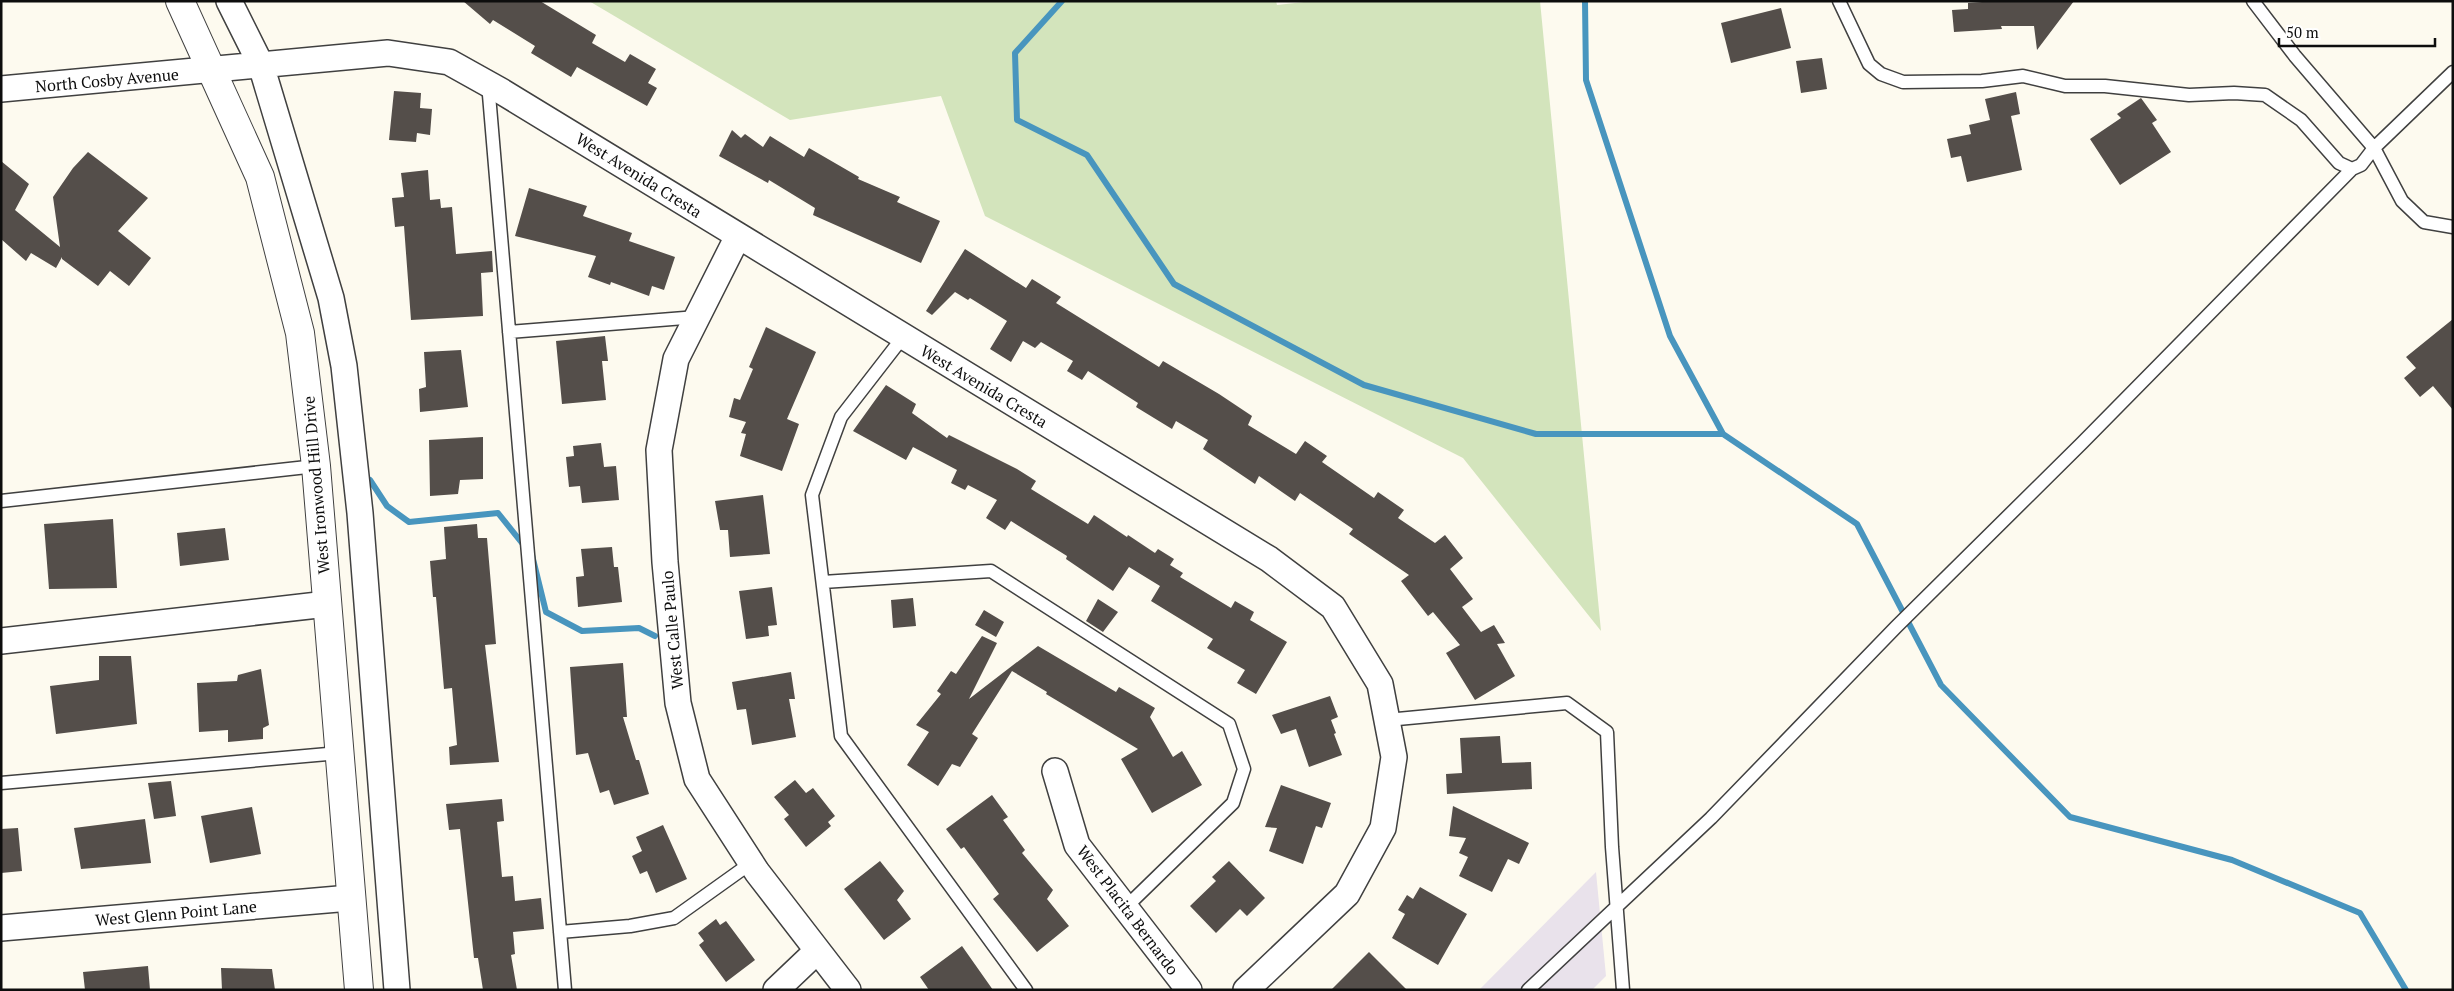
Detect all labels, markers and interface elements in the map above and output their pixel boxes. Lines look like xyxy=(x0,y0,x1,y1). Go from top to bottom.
scale bar xyxy=(2279,15,2435,47)
text: 50 m xyxy=(2286,22,2319,42)
street label: North Cosby Avenue xyxy=(34,63,180,97)
street label: West Avenida Cresta xyxy=(572,127,706,223)
street label: West Avenida Cresta xyxy=(916,339,1052,433)
street label: West Ironwood Hill Drive xyxy=(297,395,335,575)
street label: West Calle Paulo xyxy=(656,570,688,690)
street label: West Placita Bernardo xyxy=(1072,841,1184,979)
street label: West Glenn Point Lane xyxy=(94,895,258,931)

